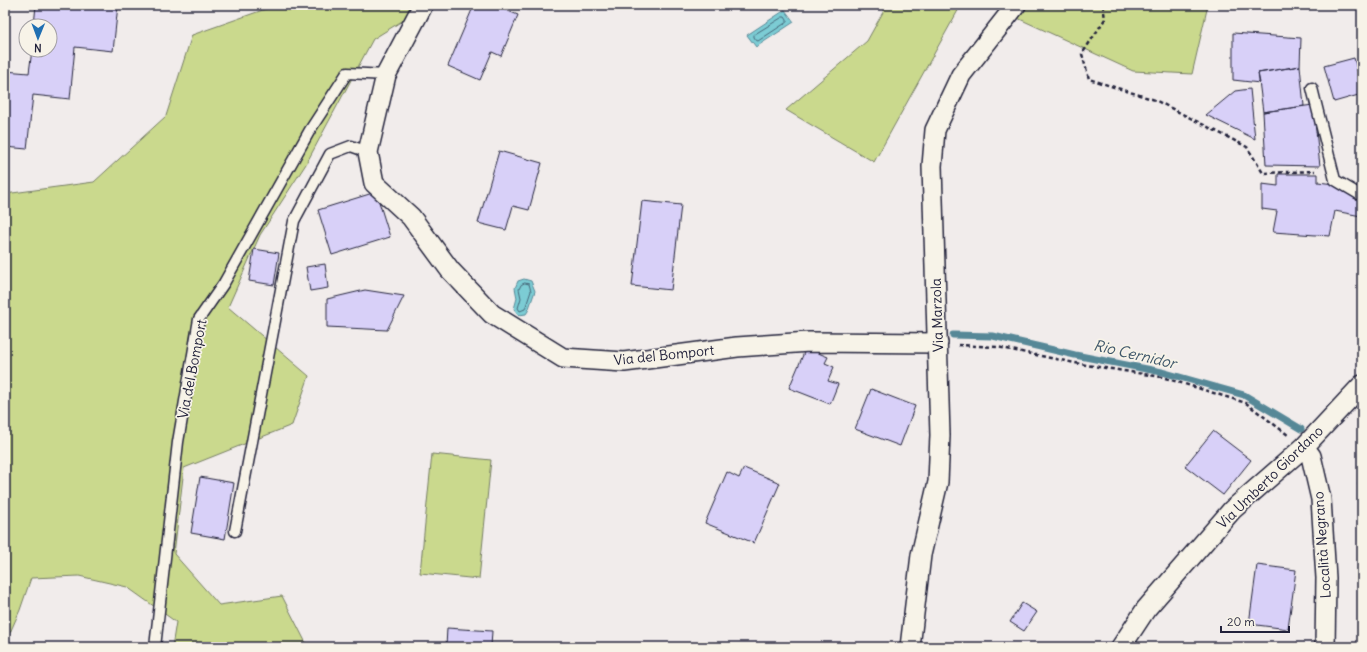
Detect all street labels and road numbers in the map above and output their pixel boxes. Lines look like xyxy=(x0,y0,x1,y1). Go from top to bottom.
street label: Via Marzola xyxy=(927,278,947,352)
street label: Via del Bomport xyxy=(174,317,211,420)
street label: Via del Bomport xyxy=(613,341,715,369)
street label: Via Umberto Giordano xyxy=(1213,422,1327,532)
street label: Località Negrano xyxy=(1309,491,1335,599)

